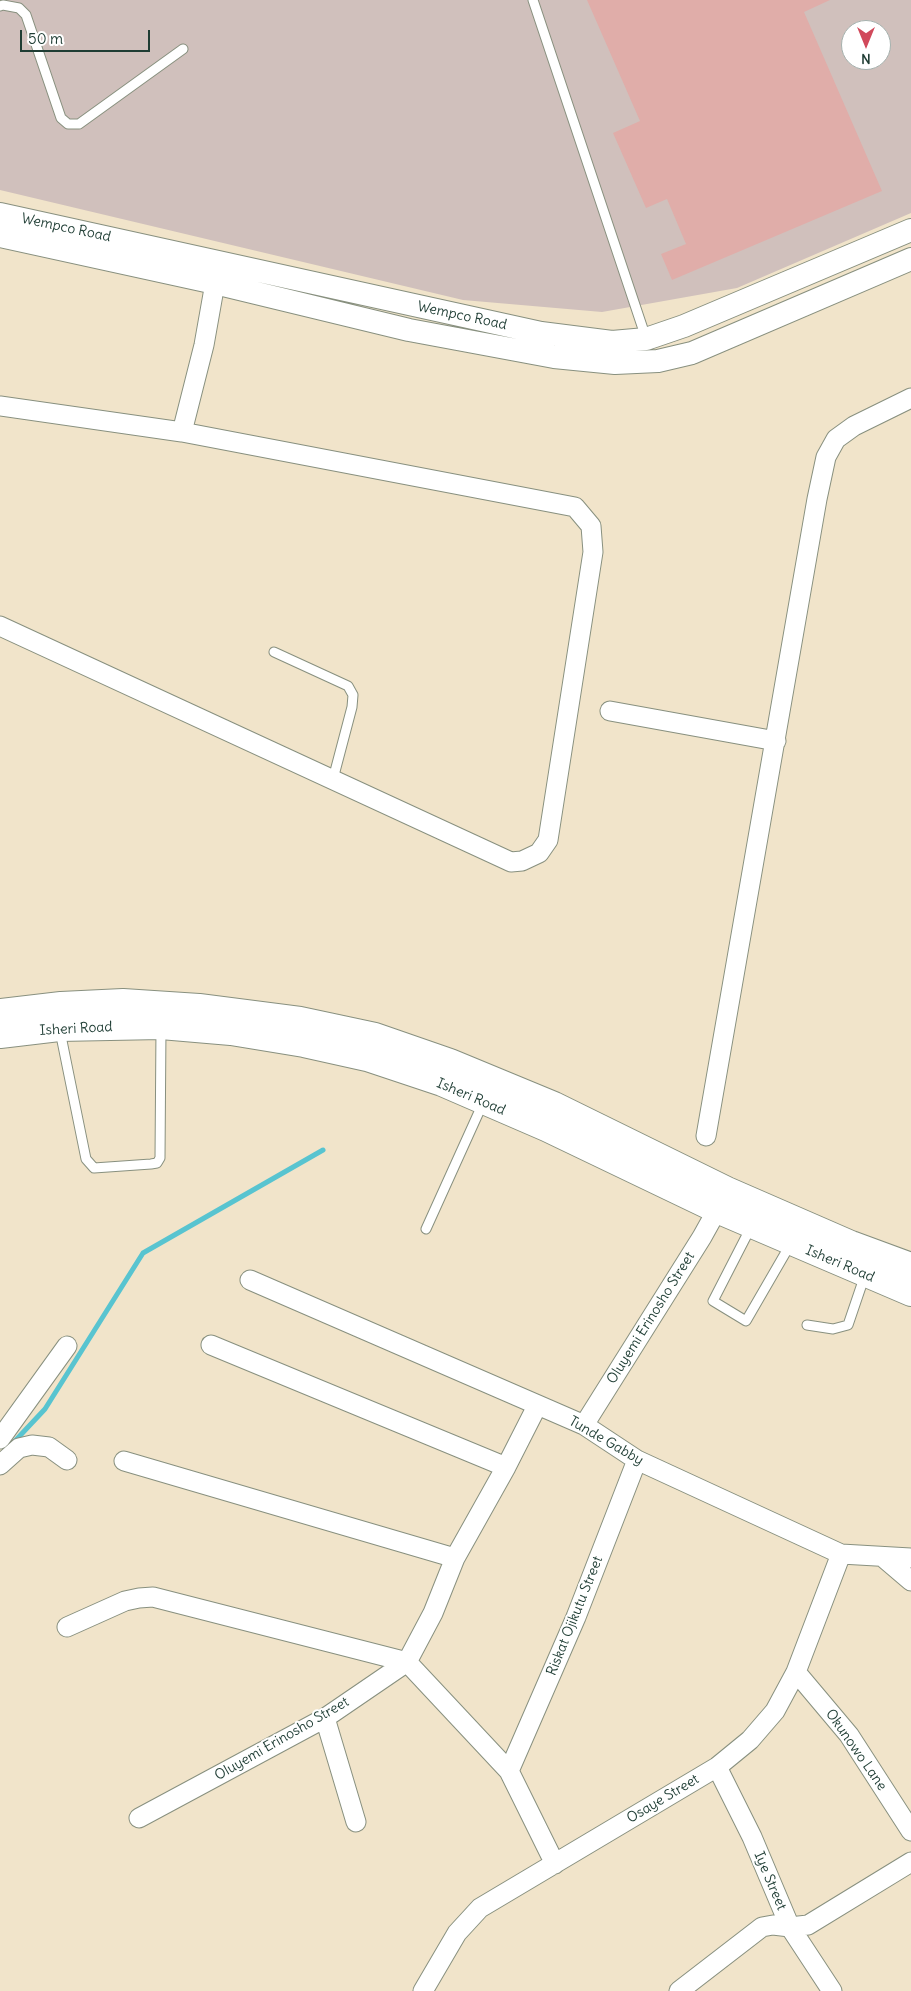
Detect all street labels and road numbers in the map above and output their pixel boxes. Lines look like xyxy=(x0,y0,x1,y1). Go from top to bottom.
street label: Wempco Road xyxy=(20,210,112,246)
street label: Wempco Road xyxy=(416,298,508,334)
street label: Isheri Road xyxy=(39,1019,113,1039)
street label: Isheri Road xyxy=(434,1075,508,1119)
street label: Isheri Road xyxy=(803,1242,877,1286)
street label: Oluyemi Erinosho Street xyxy=(604,1249,698,1387)
street label: Tunde Gabby xyxy=(566,1413,646,1469)
street label: Riskat Ojikutu Street xyxy=(543,1554,607,1678)
street label: Oluyemi Erinosho Street xyxy=(212,1694,352,1784)
street label: Okunowo Lane xyxy=(822,1706,890,1794)
street label: Osaye Street xyxy=(624,1771,702,1827)
street label: Iye Street xyxy=(750,1849,790,1913)

